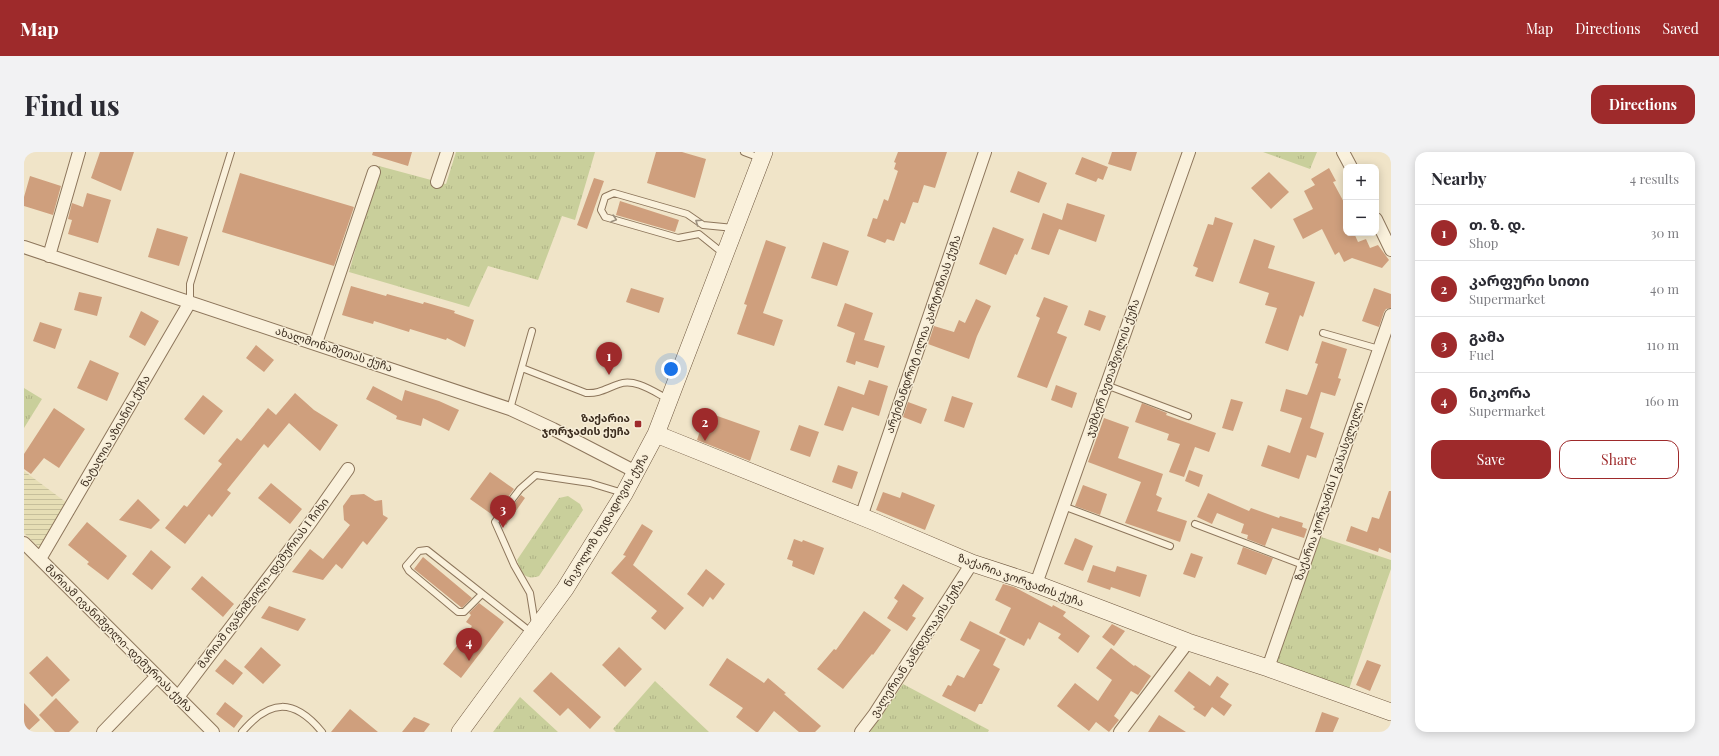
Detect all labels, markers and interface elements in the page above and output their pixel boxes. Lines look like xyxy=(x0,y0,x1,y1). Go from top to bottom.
text: Map xyxy=(20,15,59,41)
text: Map xyxy=(1526,19,1553,38)
text: Directions xyxy=(1575,19,1641,38)
text: Saved xyxy=(1663,19,1699,38)
button: Directions xyxy=(1591,85,1695,124)
text: Find us xyxy=(24,86,120,123)
map controls xyxy=(1343,164,1379,236)
button: + xyxy=(1343,164,1379,200)
text: Nearby xyxy=(1431,167,1486,189)
text: 4 results xyxy=(1630,170,1679,187)
button: − xyxy=(1343,200,1379,236)
one-way arrow xyxy=(610,214,617,223)
text: თ. ზ. დ. xyxy=(1469,214,1525,234)
one-way arrow xyxy=(695,220,702,227)
text: 1 xyxy=(1442,224,1446,241)
text: 30 m xyxy=(1651,224,1679,241)
street label: არქიმანდრიტ ილია კარტოზიას ქუჩა xyxy=(881,233,964,435)
text: Shop xyxy=(1469,234,1498,251)
text: კარფური სითი xyxy=(1469,270,1589,290)
text: 2 xyxy=(1441,280,1447,297)
text: 40 m xyxy=(1650,280,1679,297)
text: Supermarket xyxy=(1469,290,1545,307)
street label: ჯუმბერ ბეთაშვილის ქუჩა xyxy=(1081,297,1142,439)
street label: ახალმოწამეთას ქუჩა xyxy=(274,322,395,375)
text: გამა xyxy=(1469,326,1505,346)
text: 3 xyxy=(1441,336,1447,353)
text: 110 m xyxy=(1647,336,1679,353)
pin: 1 xyxy=(596,342,622,375)
text: Fuel xyxy=(1469,346,1494,363)
your location xyxy=(661,359,681,379)
street label: ნატალია აზიანის ქუჩა xyxy=(76,372,153,490)
text: ნიკორა xyxy=(1469,382,1531,402)
text: 4 xyxy=(1441,392,1447,409)
text: 160 m xyxy=(1645,392,1679,409)
street label: ზაქარია ჯორჯაძის I გასასვლელი xyxy=(1291,399,1366,582)
text: Supermarket xyxy=(1469,402,1545,419)
pin: 2 xyxy=(692,408,718,441)
place label: ზაქარია ჯორჯაძის ქუჩა xyxy=(542,410,630,438)
marker: ზაქარია ჯორჯაძის ქუჩა xyxy=(633,419,643,429)
button: Save xyxy=(1431,440,1551,479)
button: Share xyxy=(1559,440,1679,479)
street label: ნიკოლოზ ხუდადოვის ქუჩა xyxy=(560,450,651,589)
street label: მარიამ ივანიშვილი-დემურიას I ჩიხი xyxy=(194,494,332,671)
pin: 3 xyxy=(490,495,516,528)
street label: ზაქარია ჯორჯაძის ქუჩა xyxy=(956,550,1086,609)
street label: მარიამ ივანიშვილი-დემურიას ქუჩა xyxy=(42,561,196,715)
street label: ვალერიან კანდელაკის ქუჩა xyxy=(866,576,967,720)
pin: 4 xyxy=(456,628,482,661)

